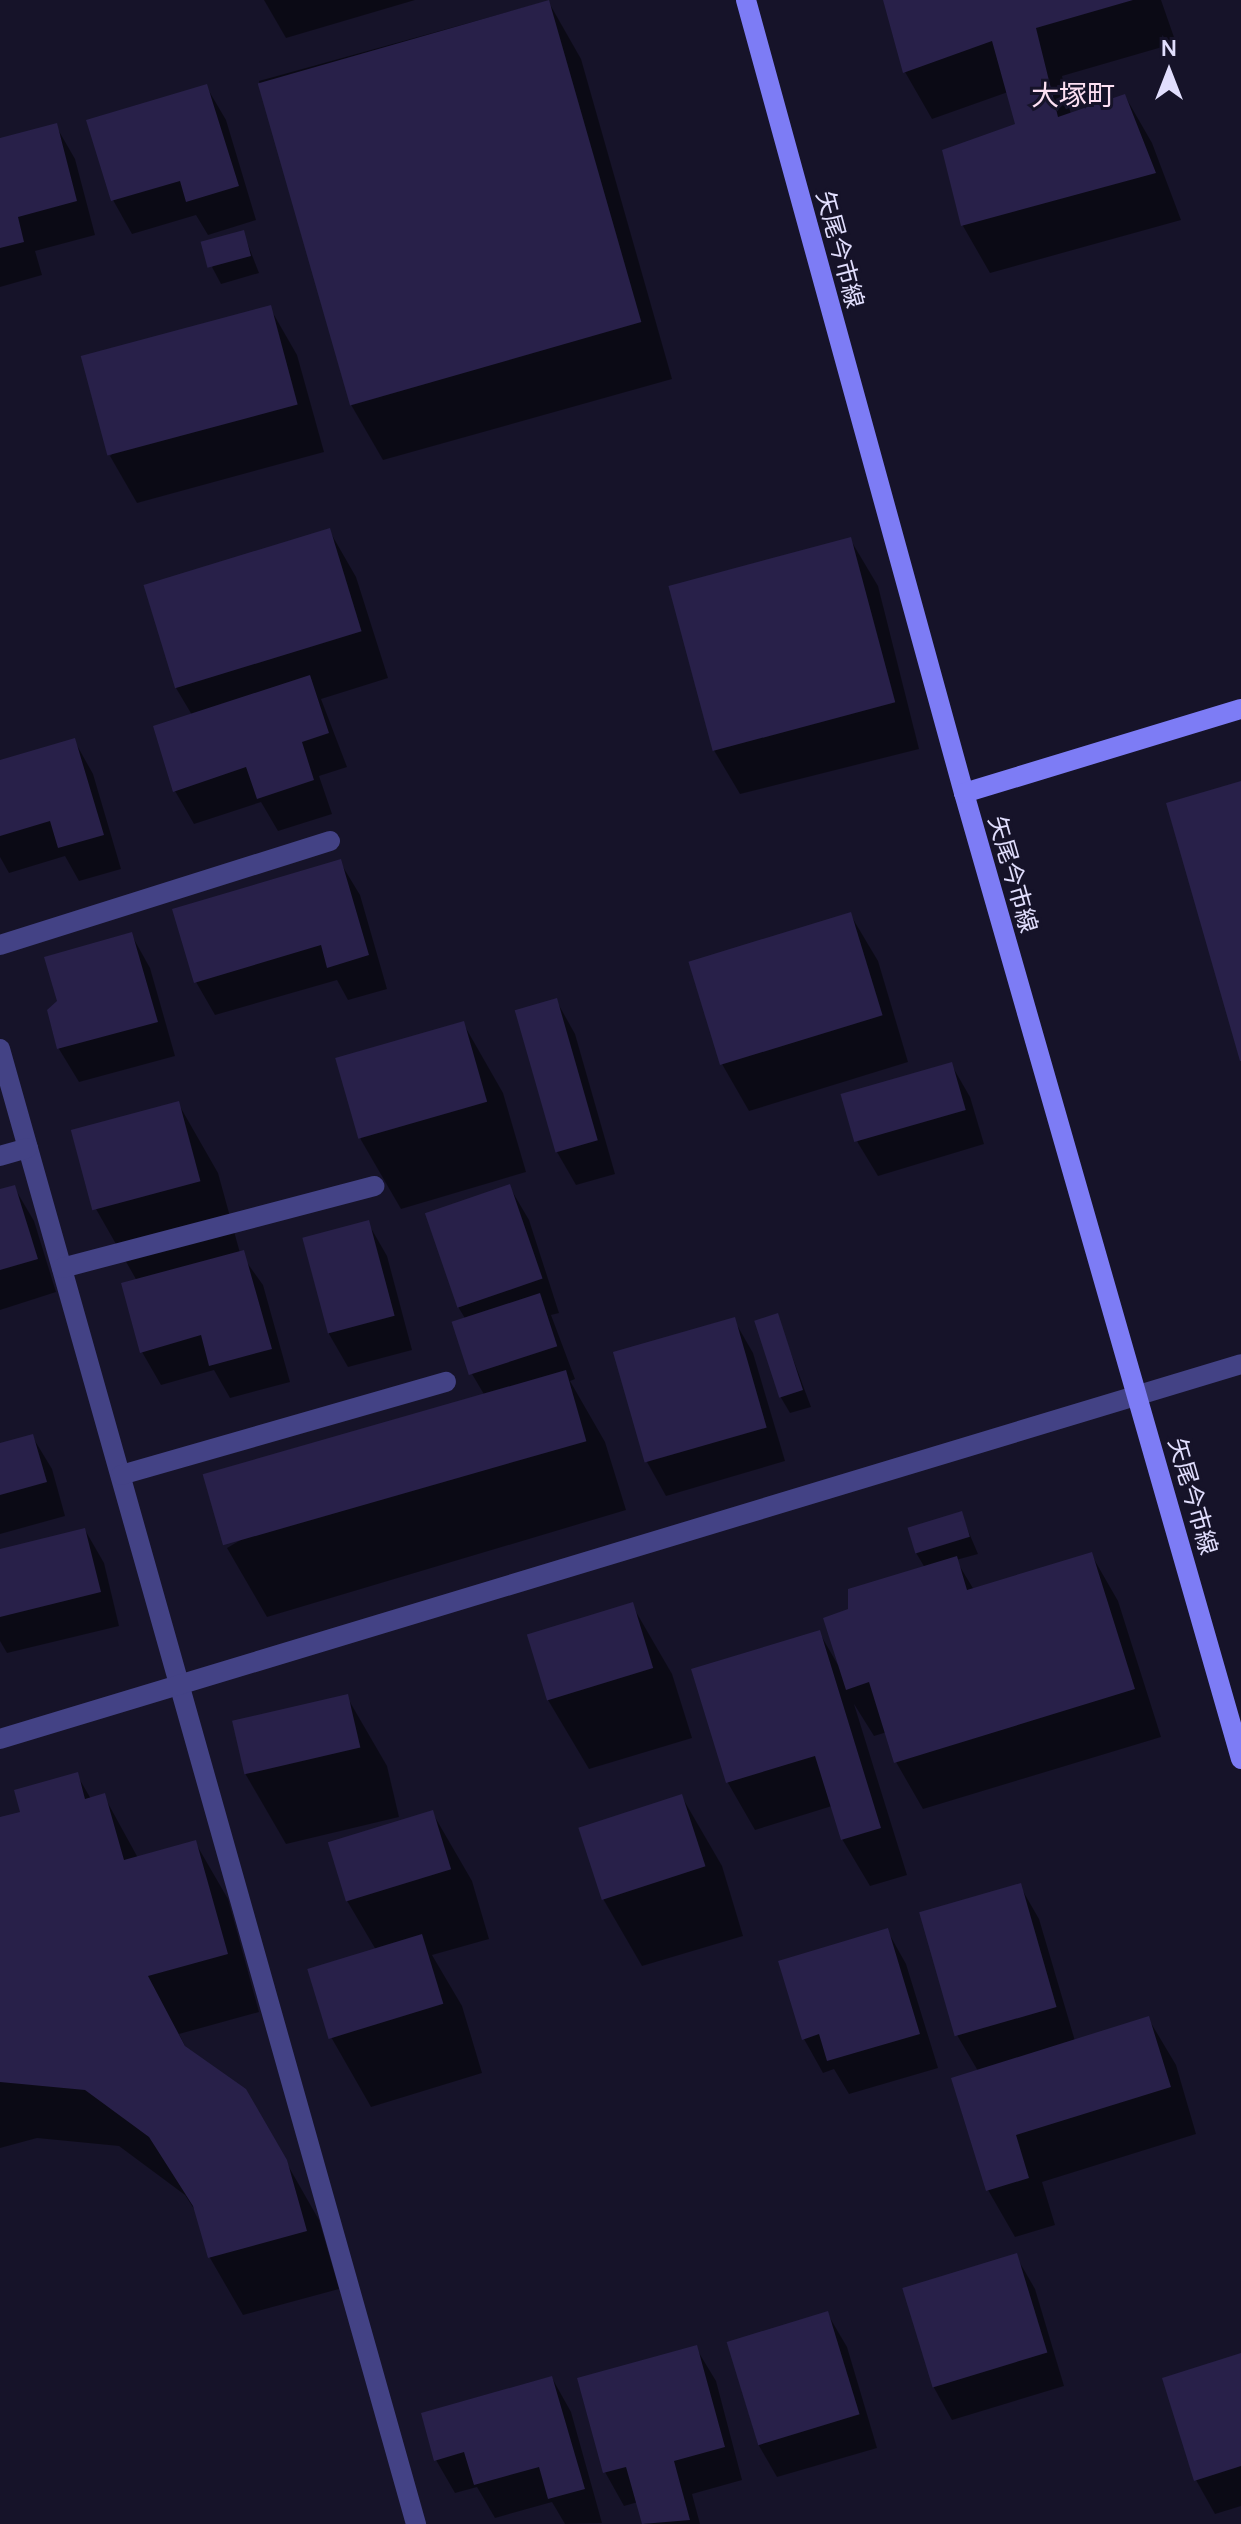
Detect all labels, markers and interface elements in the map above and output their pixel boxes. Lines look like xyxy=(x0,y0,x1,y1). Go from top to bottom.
north arrow xyxy=(1129,32,1209,112)
text: N xyxy=(1161,33,1177,63)
district label: 大塚町 xyxy=(1031,77,1115,111)
street label: 矢尾今市線 xyxy=(812,187,870,311)
street label: 矢尾今市線 xyxy=(984,812,1044,936)
street label: 矢尾今市線 xyxy=(1164,1434,1224,1558)

